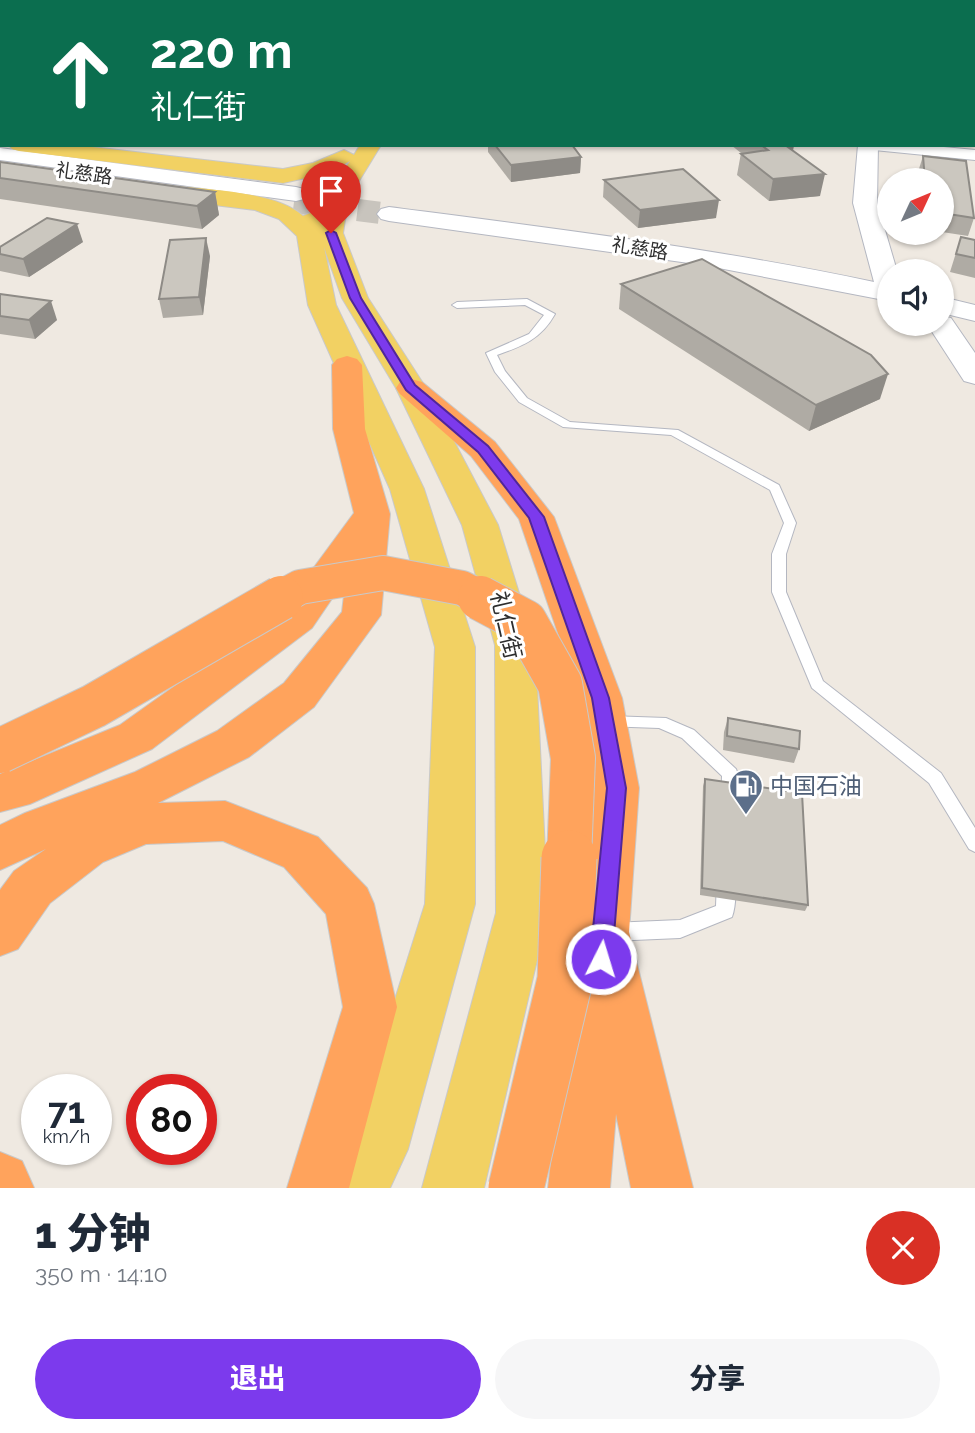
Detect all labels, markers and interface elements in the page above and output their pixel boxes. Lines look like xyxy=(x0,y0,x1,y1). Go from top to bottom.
text: 220 m xyxy=(150,22,293,79)
icon: ahead xyxy=(35,28,126,119)
text: 礼仁街 xyxy=(150,88,246,125)
street label: 礼慈路 xyxy=(54,158,114,188)
pin xyxy=(301,161,361,233)
north arrow xyxy=(877,168,954,245)
map controls xyxy=(877,168,954,336)
icon: arrive xyxy=(312,172,350,210)
street label: 礼慈路 xyxy=(610,233,670,263)
button: sound xyxy=(877,259,954,336)
street label: 礼仁街 xyxy=(486,588,527,662)
fuel station icon: 中国石油 xyxy=(727,767,765,816)
place label: 中国石油 xyxy=(770,772,862,799)
position arrow xyxy=(564,922,638,996)
speed limit sign: 80 xyxy=(126,1074,217,1165)
text: 71 xyxy=(48,1090,85,1131)
text: km/h xyxy=(43,1126,90,1147)
text: 1 分钟 xyxy=(35,1209,151,1258)
button: close xyxy=(866,1211,940,1285)
text: 350 m · 14:10 xyxy=(35,1260,168,1287)
button: 退出 xyxy=(35,1339,481,1419)
button: 分享 xyxy=(495,1339,940,1419)

